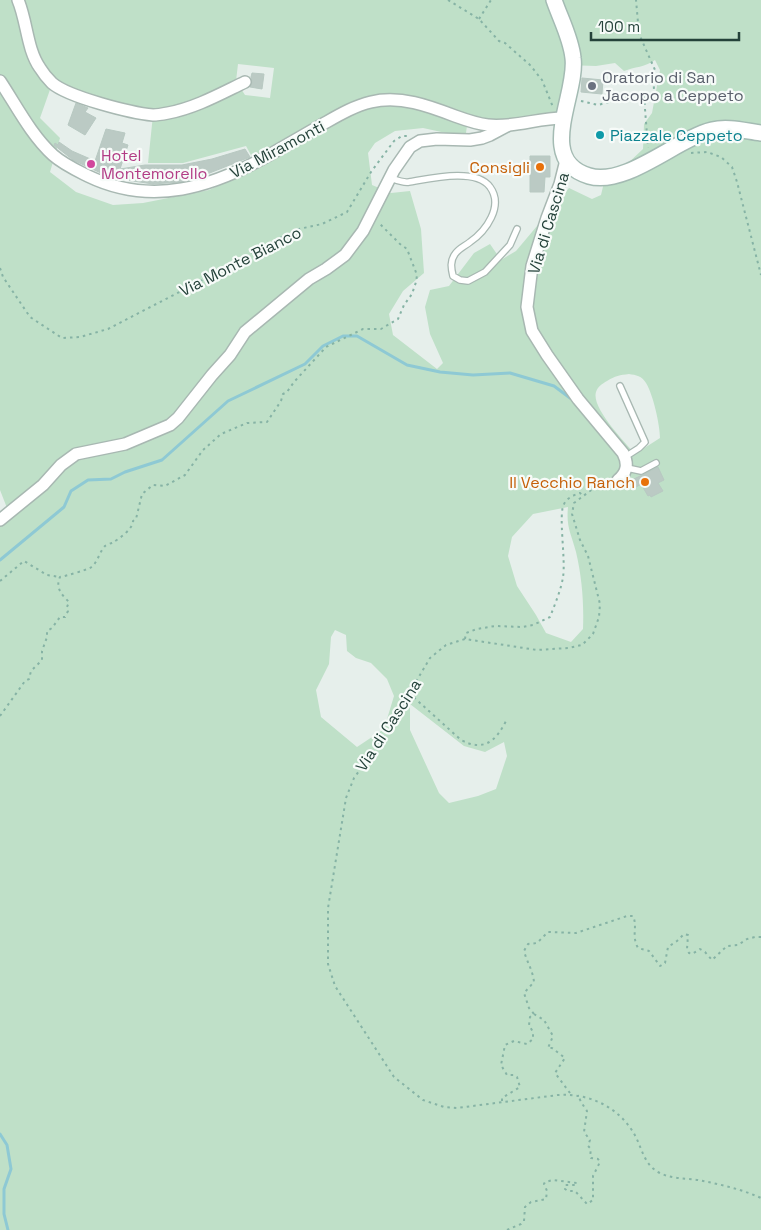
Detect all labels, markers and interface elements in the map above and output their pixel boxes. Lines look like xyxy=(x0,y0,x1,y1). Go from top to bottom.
scale bar xyxy=(591,10,738,42)
text: 100 m xyxy=(598,17,640,36)
place label: Oratorio di San Jacopo a Ceppeto xyxy=(602,67,744,106)
marker: Oratorio di San Jacopo a Ceppeto xyxy=(586,80,598,92)
street label: Via Miramonti xyxy=(226,116,328,183)
place label: Piazzale Ceppeto xyxy=(610,125,743,146)
marker: Piazzale Ceppeto xyxy=(594,129,606,141)
place label: Hotel Montemorello xyxy=(101,145,207,184)
place label: Consigli xyxy=(470,157,530,178)
marker: Hotel Montemorello xyxy=(85,158,97,170)
marker: Consigli xyxy=(534,161,546,173)
street label: Via di Cascina xyxy=(523,169,574,277)
street label: Via Monte Bianco xyxy=(176,222,305,301)
place label: Il Vecchio Ranch xyxy=(509,472,635,493)
marker: Il Vecchio Ranch xyxy=(639,476,651,488)
street label: Via di Cascina xyxy=(351,675,426,775)

